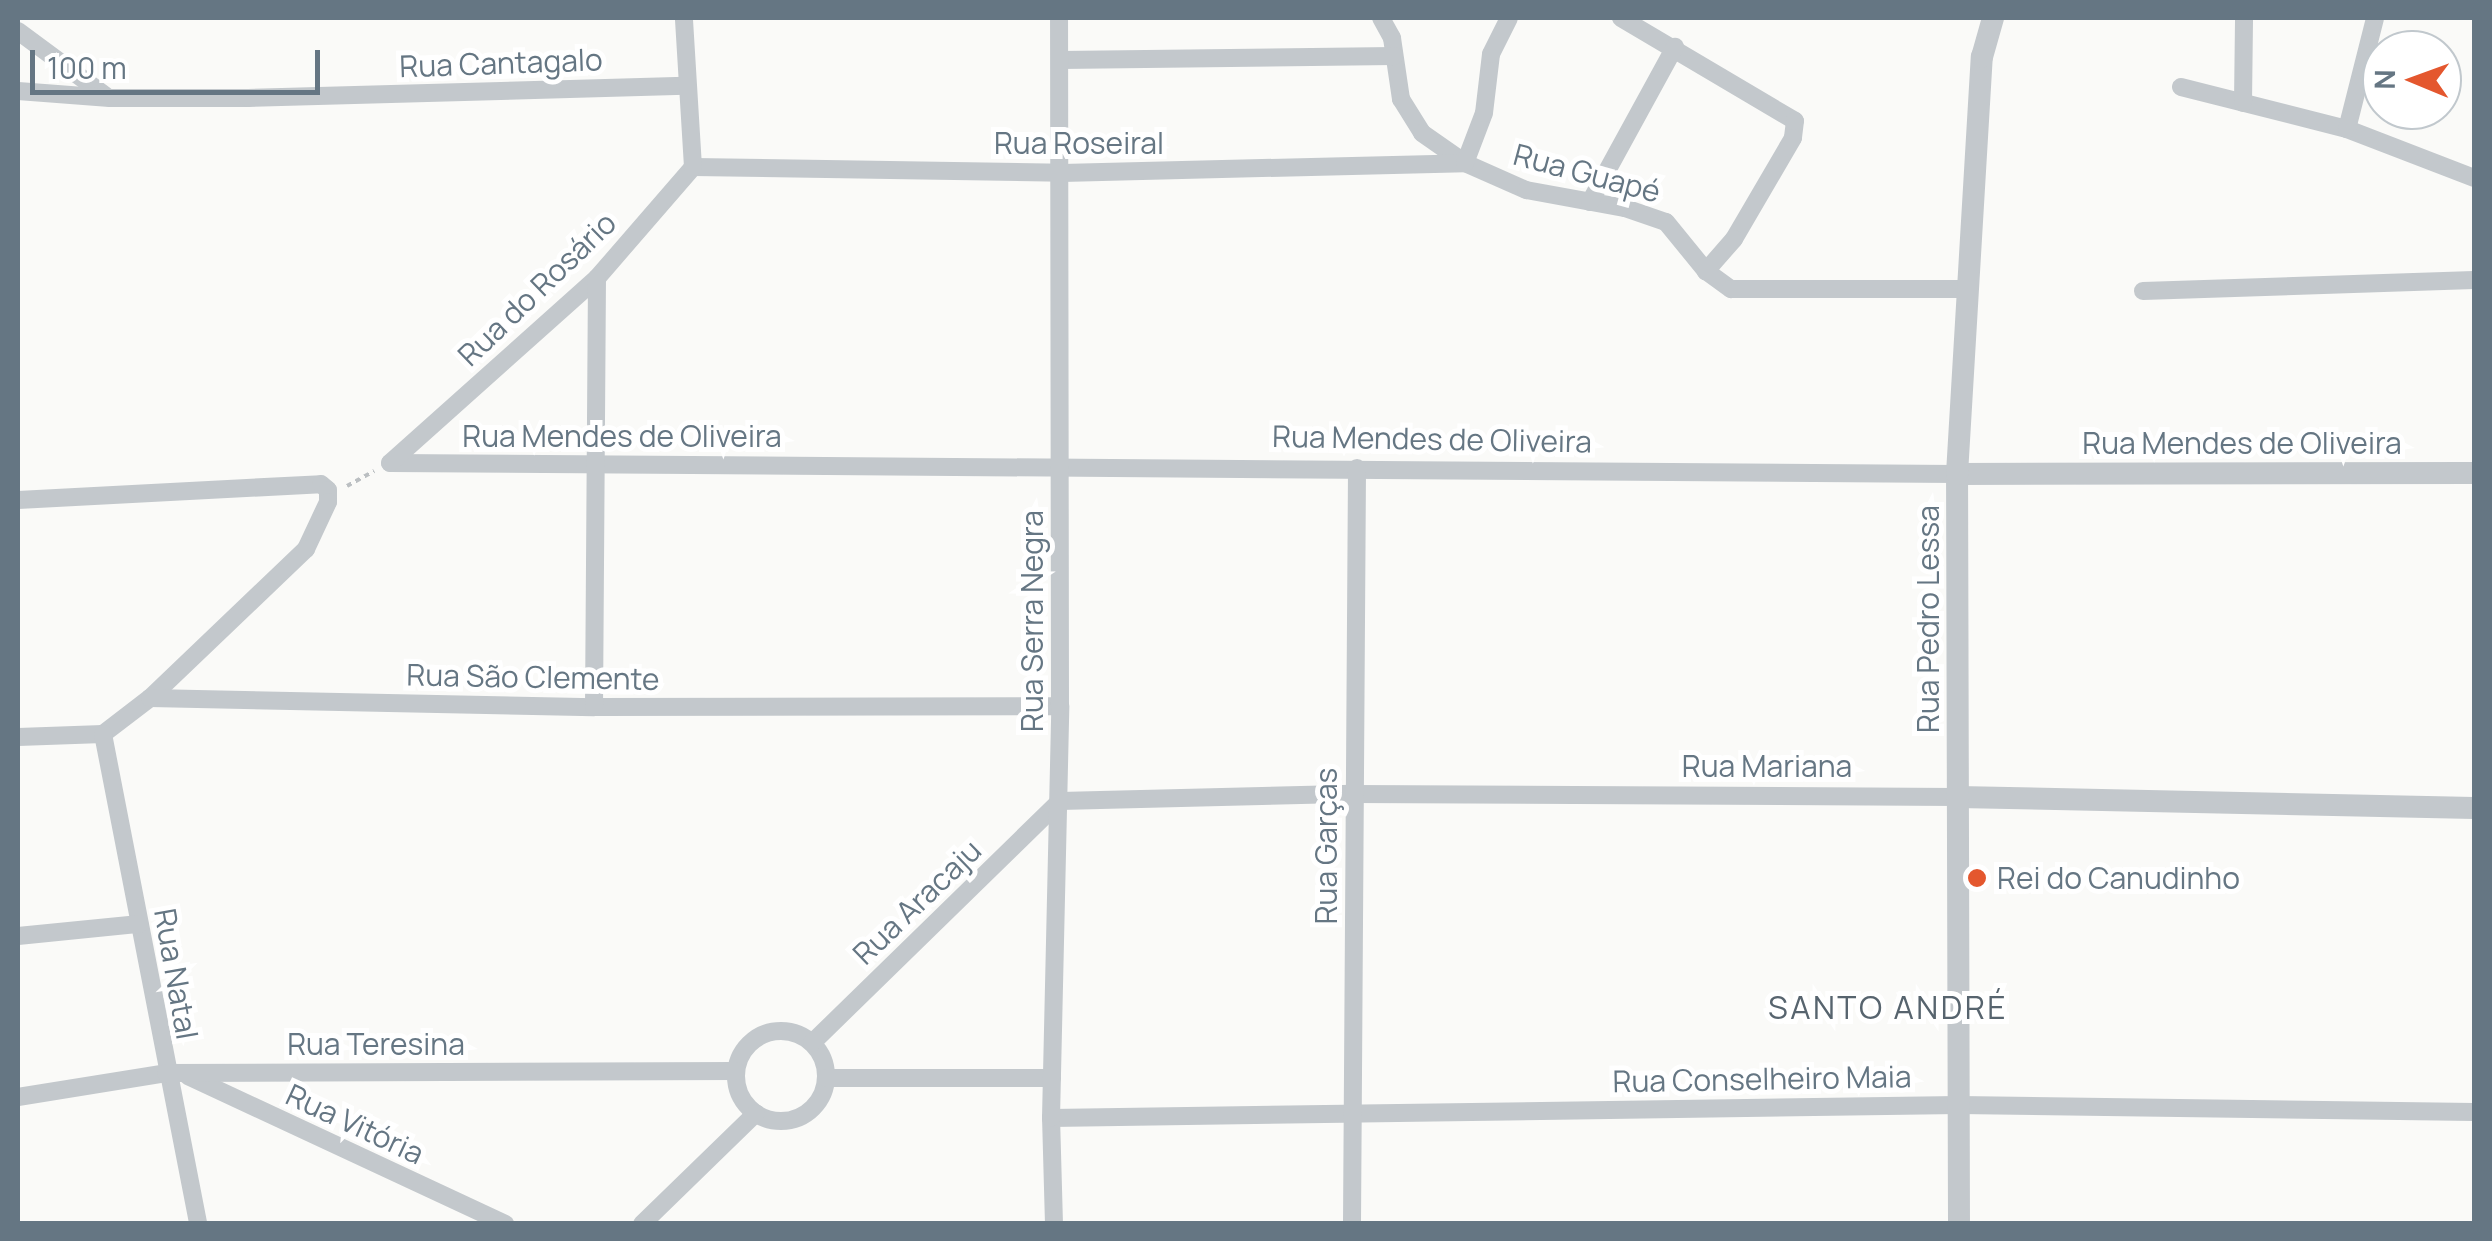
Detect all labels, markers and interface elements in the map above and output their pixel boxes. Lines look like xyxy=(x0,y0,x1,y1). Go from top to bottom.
scale bar xyxy=(35,30,325,92)
north arrow xyxy=(2362,30,2462,130)
street label: Rua Cantagalo xyxy=(399,41,603,85)
text: 100 m xyxy=(47,47,127,88)
text: N xyxy=(2365,69,2403,90)
street label: Rua Roseiral xyxy=(994,125,1164,161)
street label: Rua Guapé xyxy=(1510,136,1664,210)
street label: Rua do Rosário xyxy=(451,205,623,373)
street label: Rua Mendes de Oliveira xyxy=(462,418,782,454)
street label: Rua Mendes de Oliveira xyxy=(1272,418,1592,460)
street label: Rua Mendes de Oliveira xyxy=(2082,425,2402,461)
street label: Rua Pedro Lessa xyxy=(1910,505,1946,733)
street label: Rua Serra Negra xyxy=(1014,510,1050,732)
street label: Rua São Clemente xyxy=(406,657,660,697)
street label: Rua Mariana xyxy=(1682,748,1852,784)
street label: Rua Garças xyxy=(1308,768,1344,924)
street label: Rua Aracaju xyxy=(846,832,988,972)
place label: Rei do Canudinho xyxy=(1997,860,2240,896)
marker: Rei do Canudinho xyxy=(1966,867,1988,889)
street label: Rua Natal xyxy=(147,906,205,1042)
district label: SANTO ANDRÉ xyxy=(1768,988,2008,1026)
street label: Rua Teresina xyxy=(287,1026,465,1062)
street label: Rua Conselheiro Maia xyxy=(1612,1058,1912,1100)
street label: Rua Vitória xyxy=(281,1077,429,1171)

